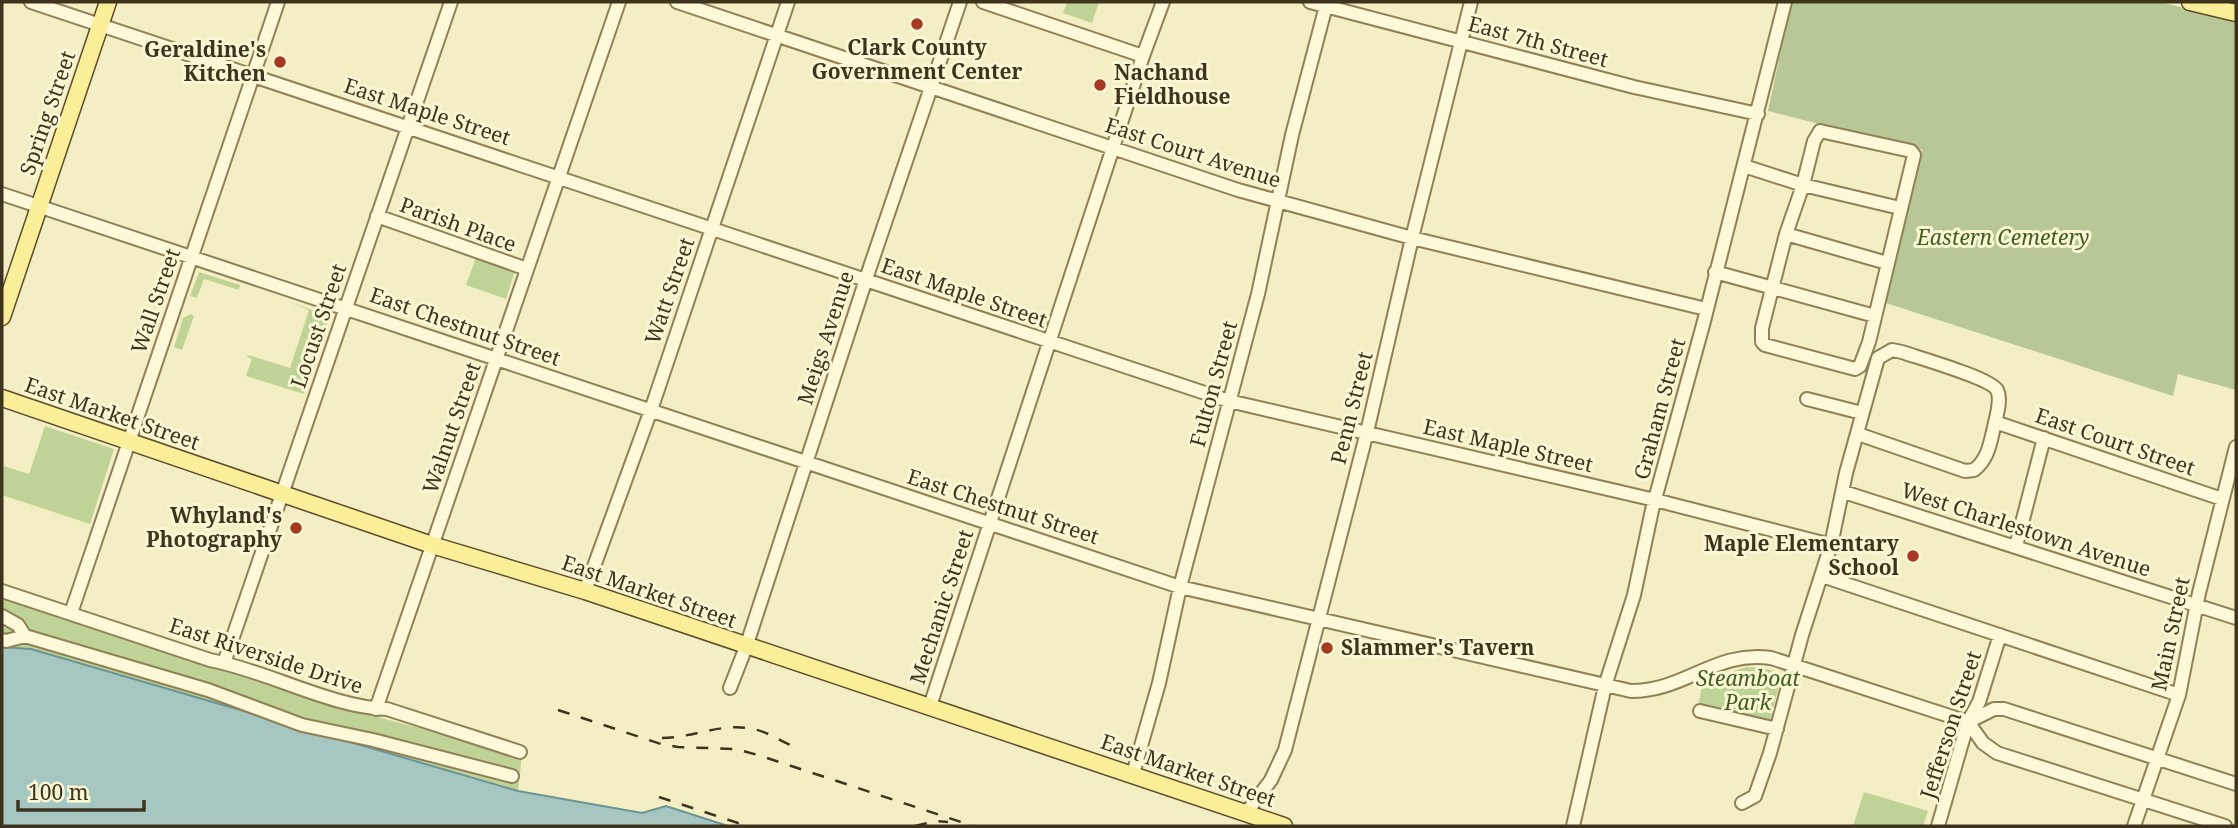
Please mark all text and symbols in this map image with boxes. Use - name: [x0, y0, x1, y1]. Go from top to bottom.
- street label: East 7th Street: [1465, 9, 1611, 73]
- marker: Clark County Government Center: [909, 16, 925, 32]
- place label: Clark County Government Center: [811, 33, 1023, 85]
- place label: Geraldine's Kitchen: [144, 35, 266, 87]
- street label: Spring Street: [13, 47, 81, 179]
- marker: Geraldine's Kitchen: [272, 54, 288, 70]
- place label: Nachand Fieldhouse: [1114, 58, 1231, 110]
- street label: East Maple Street: [341, 71, 514, 151]
- marker: Nachand Fieldhouse: [1092, 77, 1108, 93]
- street label: East Court Avenue: [1102, 110, 1285, 194]
- street label: Parish Place: [396, 190, 520, 258]
- park label: Eastern Cemetery: [1916, 223, 2089, 251]
- street label: Watt Street: [638, 234, 700, 348]
- street label: Wall Street: [124, 244, 186, 357]
- street label: East Maple Street: [878, 251, 1051, 334]
- street label: Locust Street: [284, 260, 352, 392]
- street label: Meigs Avenue: [790, 267, 860, 408]
- street label: East Chestnut Street: [366, 280, 564, 372]
- street label: Fulton Street: [1183, 318, 1243, 450]
- street label: Graham Street: [1627, 335, 1691, 483]
- street label: Penn Street: [1324, 349, 1379, 467]
- street label: Walnut Street: [415, 358, 487, 497]
- street label: East Market Street: [21, 370, 203, 456]
- street label: East Court Street: [2032, 401, 2199, 481]
- street label: East Maple Street: [1421, 412, 1596, 478]
- street label: East Chestnut Street: [904, 462, 1103, 550]
- street label: West Charlestown Avenue: [1898, 475, 2155, 583]
- place label: Whyland's Photography: [146, 501, 283, 553]
- marker: Whyland's Photography: [288, 520, 304, 536]
- street label: Mechanic Street: [903, 526, 979, 688]
- place label: Maple Elementary School: [1704, 529, 1900, 581]
- street label: East Market Street: [558, 548, 740, 634]
- marker: Maple Elementary School: [1905, 548, 1921, 564]
- street label: Main Street: [2144, 574, 2196, 693]
- street label: East Riverside Drive: [166, 611, 367, 700]
- place label: Slammer's Tavern: [1341, 633, 1535, 661]
- marker: Slammer's Tavern: [1319, 640, 1335, 656]
- street label: Jefferson Street: [1913, 647, 1987, 803]
- park label: Steamboat Park: [1696, 664, 1800, 716]
- street label: East Market Street: [1097, 727, 1279, 813]
- scale bar: [18, 768, 144, 812]
- text: 100 m: [28, 778, 89, 806]

